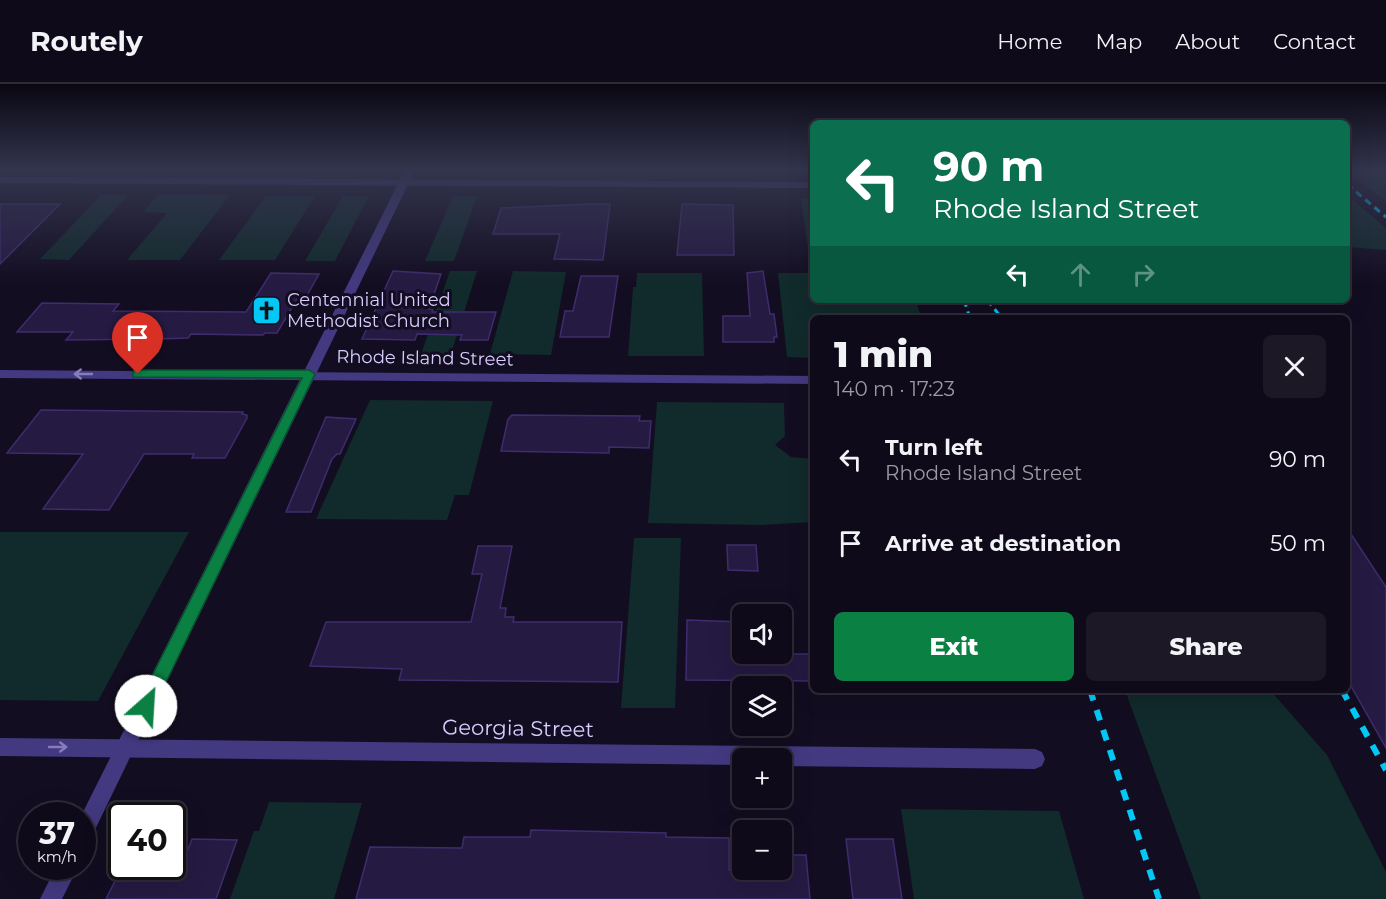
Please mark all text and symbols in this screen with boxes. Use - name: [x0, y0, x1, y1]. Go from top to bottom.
- text: Routely: [30, 24, 143, 58]
- text: Home: [997, 29, 1062, 54]
- text: Map: [1095, 29, 1142, 54]
- text: About: [1175, 29, 1240, 54]
- text: Contact: [1273, 29, 1356, 54]
- text: 90 m: [933, 140, 1044, 192]
- icon: left: [834, 144, 912, 222]
- text: Rhode Island Street: [933, 192, 1199, 225]
- icon: left: [1001, 258, 1034, 291]
- icon: ahead: [1064, 258, 1097, 291]
- icon: right: [1127, 258, 1160, 291]
- place label: Centennial United Methodist Church: [287, 289, 451, 332]
- church icon: Centennial United Methodist Church: [250, 294, 282, 326]
- pin: [112, 312, 163, 374]
- icon: arrive: [121, 321, 154, 354]
- text: 1 min: [834, 332, 933, 376]
- button: close: [1263, 335, 1326, 398]
- street label: Rhode Island Street: [336, 345, 514, 371]
- one-way arrow: [73, 368, 93, 380]
- text: 140 m · 17:23: [834, 377, 955, 401]
- text: Turn left: [885, 434, 983, 461]
- icon: left: [834, 443, 867, 476]
- text: 90 m: [1269, 446, 1326, 473]
- text: Rhode Island Street: [885, 461, 1082, 485]
- icon: arrive: [834, 527, 867, 560]
- text: Arrive at destination: [885, 530, 1121, 557]
- text: 50 m: [1270, 530, 1326, 557]
- map controls: [732, 604, 792, 880]
- button: sound: [732, 604, 792, 664]
- button: Exit: [834, 612, 1074, 681]
- button: Share: [1086, 612, 1326, 681]
- position arrow: [114, 674, 178, 738]
- button: layers: [732, 676, 792, 736]
- street label: Georgia Street: [442, 714, 594, 742]
- one-way arrow: [48, 741, 68, 753]
- button: +: [732, 748, 792, 808]
- speed limit sign: 40: [108, 802, 186, 880]
- text: 37: [39, 815, 75, 852]
- button: −: [732, 820, 792, 880]
- text: km/h: [37, 847, 77, 866]

